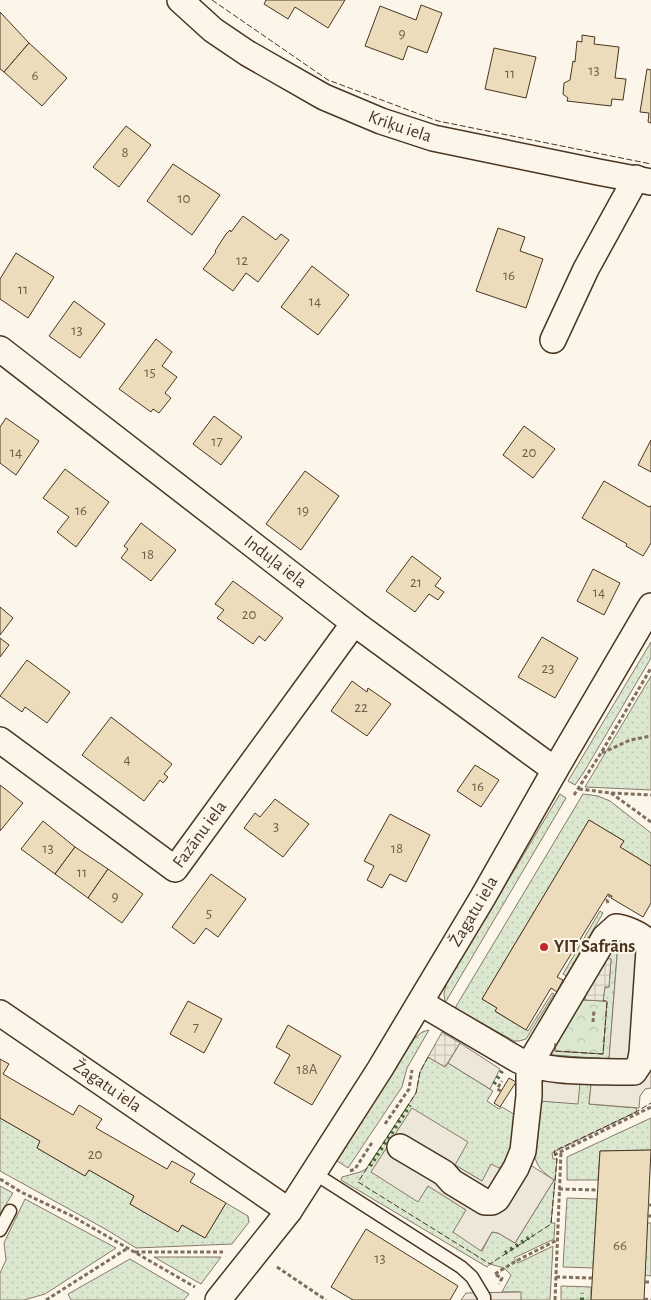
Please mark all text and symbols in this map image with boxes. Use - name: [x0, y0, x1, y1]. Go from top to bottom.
- house number: 9: [398, 26, 406, 41]
- house number: 13: [588, 63, 600, 78]
- house number: 11: [505, 66, 515, 81]
- house number: 6: [31, 68, 39, 83]
- street label: Kriķu iela: [365, 108, 434, 146]
- house number: 8: [121, 145, 129, 160]
- house number: 10: [177, 191, 191, 206]
- house number: 12: [236, 253, 248, 268]
- house number: 16: [503, 268, 515, 283]
- house number: 11: [18, 282, 28, 297]
- house number: 14: [309, 294, 321, 309]
- house number: 13: [71, 323, 83, 338]
- house number: 15: [144, 365, 156, 380]
- house number: 17: [211, 434, 223, 449]
- house number: 14: [10, 445, 22, 460]
- house number: 20: [522, 445, 536, 460]
- house number: 16: [75, 503, 87, 518]
- house number: 19: [297, 503, 309, 518]
- street label: Induļa iela: [241, 532, 310, 592]
- house number: 18: [142, 547, 154, 562]
- house number: 21: [410, 575, 422, 590]
- house number: 14: [593, 585, 605, 600]
- house number: 20: [242, 607, 256, 622]
- house number: 23: [541, 661, 555, 676]
- house number: 22: [354, 700, 368, 715]
- house number: 4: [123, 752, 131, 767]
- house number: 16: [472, 779, 484, 794]
- street label: Fazānu iela: [170, 798, 230, 871]
- house number: 3: [273, 819, 279, 834]
- house number: 13: [42, 841, 54, 856]
- house number: 18: [391, 841, 403, 856]
- house number: 11: [77, 865, 87, 880]
- street label: Žagatu iela: [444, 873, 502, 950]
- house number: 9: [111, 889, 119, 904]
- house number: 5: [206, 906, 212, 921]
- place label: YIT Safrāns: [554, 938, 635, 956]
- marker: YIT Safrāns: [538, 941, 550, 953]
- house number: 7: [193, 1020, 199, 1035]
- street label: Žagatu iela: [70, 1055, 145, 1116]
- house number: 18A: [297, 1062, 318, 1077]
- house number: 20: [88, 1147, 102, 1162]
- house number: 66: [613, 1238, 627, 1253]
- house number: 13: [374, 1251, 386, 1266]

